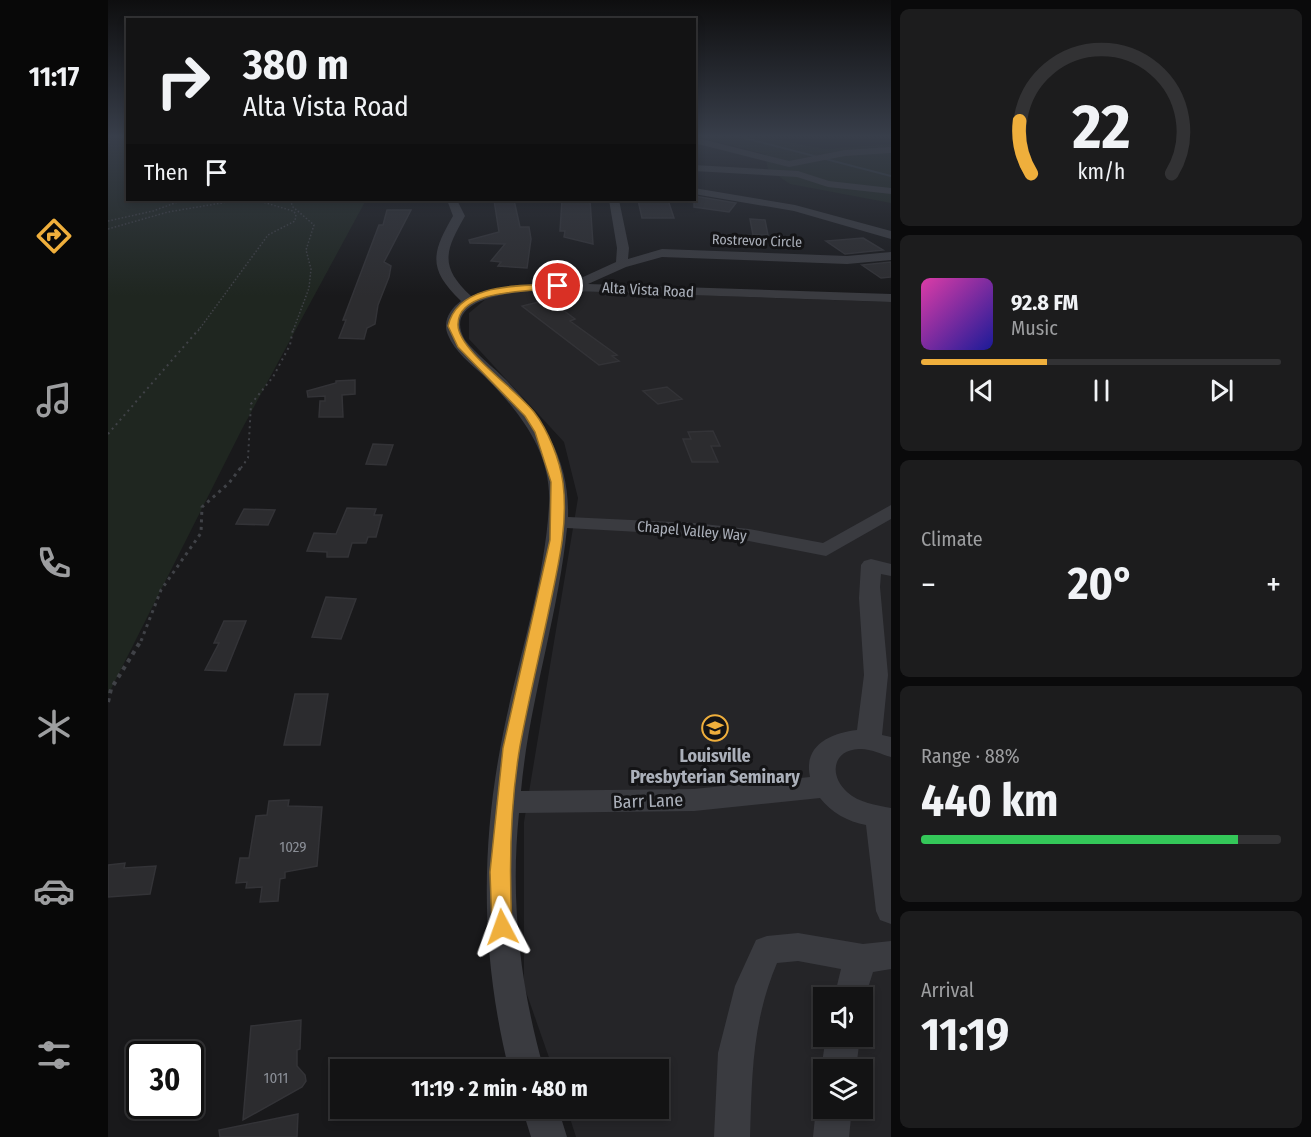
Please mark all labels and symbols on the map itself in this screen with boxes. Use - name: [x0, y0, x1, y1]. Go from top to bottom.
- street label: Rostrevor Circle: [712, 231, 802, 251]
- pin: [532, 260, 583, 311]
- street label: Alta Vista Road: [602, 279, 694, 301]
- street label: Chapel Valley Way: [636, 517, 748, 545]
- school or university icon: Louisville Presbyterian Seminary: [700, 713, 730, 743]
- place label: Louisville Presbyterian Seminary: [630, 745, 800, 788]
- street label: Barr Lane: [612, 789, 684, 813]
- house number: 1029: [279, 838, 307, 856]
- position arrow: [470, 895, 534, 959]
- speed limit sign: 30: [126, 1041, 204, 1119]
- house number: 1011: [264, 1069, 288, 1087]

